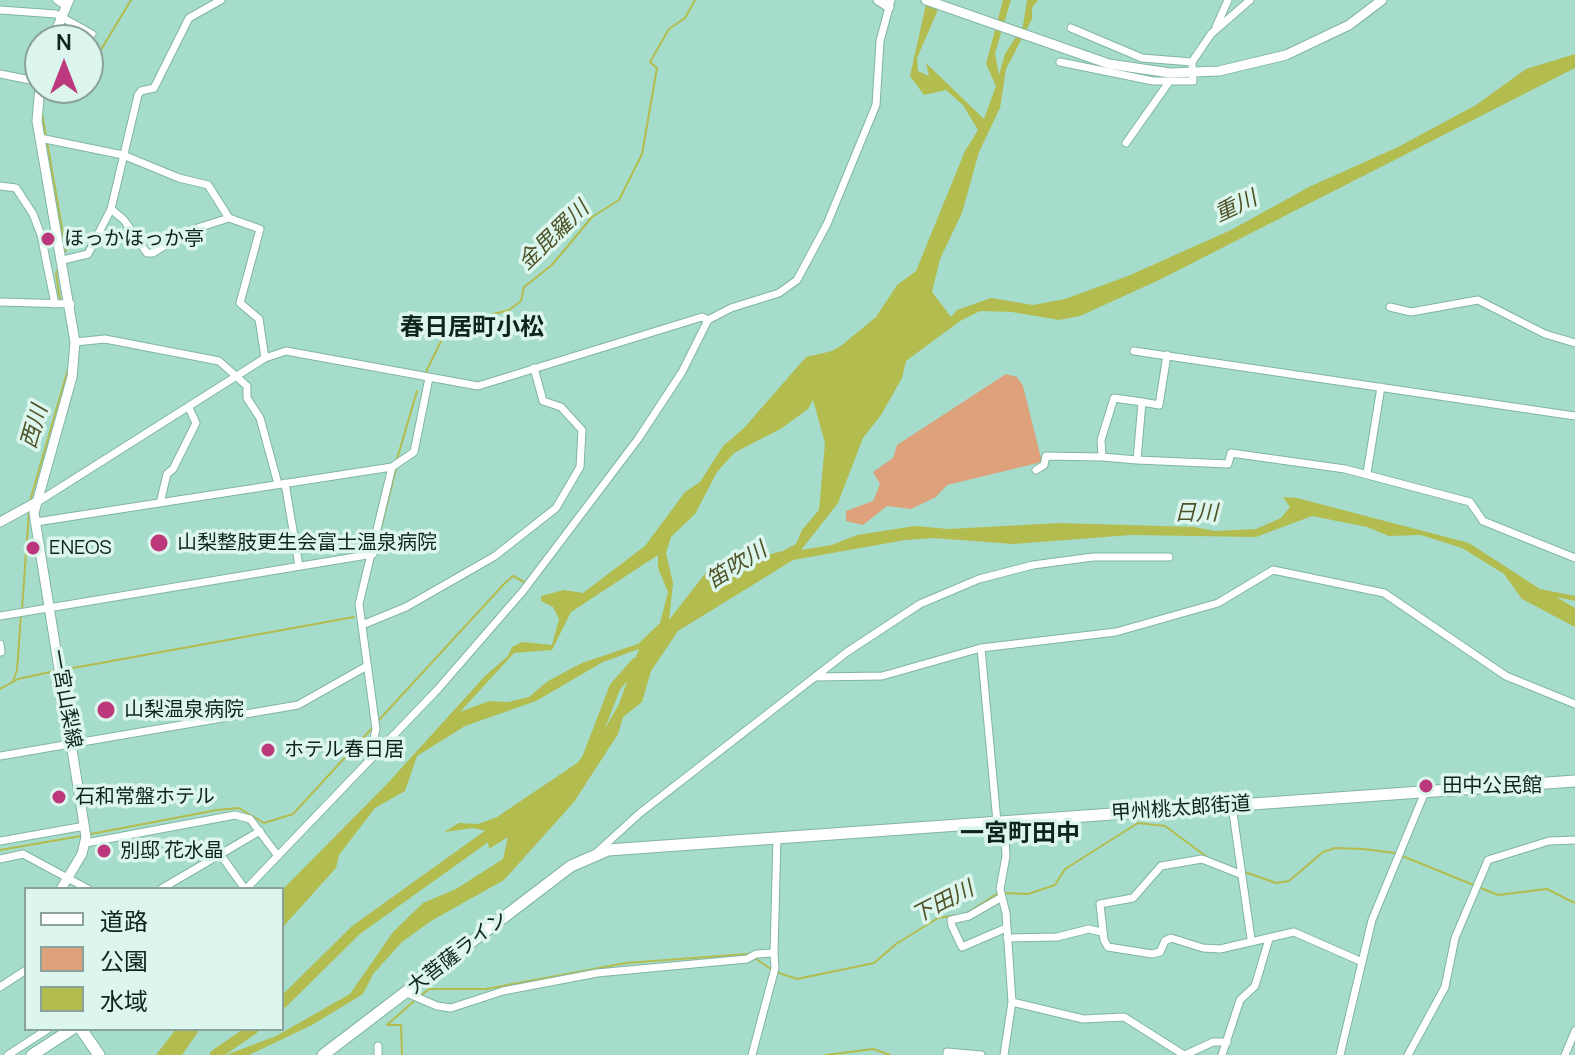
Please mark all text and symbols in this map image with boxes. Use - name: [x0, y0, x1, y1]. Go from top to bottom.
- north arrow: [24, 24, 104, 104]
- text: N: [56, 27, 72, 57]
- water label: 重川: [1210, 186, 1262, 228]
- water label: 金毘羅川: [513, 196, 595, 276]
- place label: ほっかほっか亭: [64, 227, 204, 251]
- marker: ほっかほっか亭: [39, 230, 57, 248]
- district label: 春日居町小松: [400, 314, 544, 342]
- water label: 西川: [16, 402, 54, 452]
- water label: 日川: [1174, 501, 1218, 527]
- place label: 山梨整肢更生会富士温泉病院: [177, 531, 437, 555]
- marker: 山梨整肢更生会富士温泉病院: [148, 532, 170, 554]
- place label: ENEOS: [49, 536, 112, 560]
- water label: 笛吹川: [702, 537, 772, 595]
- marker: ENEOS: [24, 539, 42, 557]
- street label: 一宮山梨線: [44, 648, 86, 750]
- place label: 山梨温泉病院: [124, 698, 244, 722]
- marker: 山梨温泉病院: [95, 699, 117, 721]
- place label: ホテル春日居: [284, 738, 404, 762]
- marker: ホテル春日居: [259, 741, 277, 759]
- place label: 田中公民館: [1442, 774, 1542, 798]
- marker: 田中公民館: [1417, 777, 1435, 795]
- place label: 石和常盤ホテル: [75, 785, 215, 809]
- marker: 石和常盤ホテル: [50, 788, 68, 806]
- street label: 甲州桃太郎街道: [1110, 792, 1252, 826]
- district label: 一宮町田中: [960, 820, 1080, 848]
- place label: 別邸 花水晶: [120, 839, 224, 863]
- marker: 別邸 花水晶: [95, 842, 113, 860]
- water label: 下田川: [908, 876, 978, 930]
- legend: [24, 887, 284, 1031]
- text: 道路: [100, 904, 148, 937]
- street label: 大菩薩ライン: [403, 907, 513, 999]
- text: 公園: [100, 944, 148, 977]
- text: 水域: [100, 984, 148, 1017]

